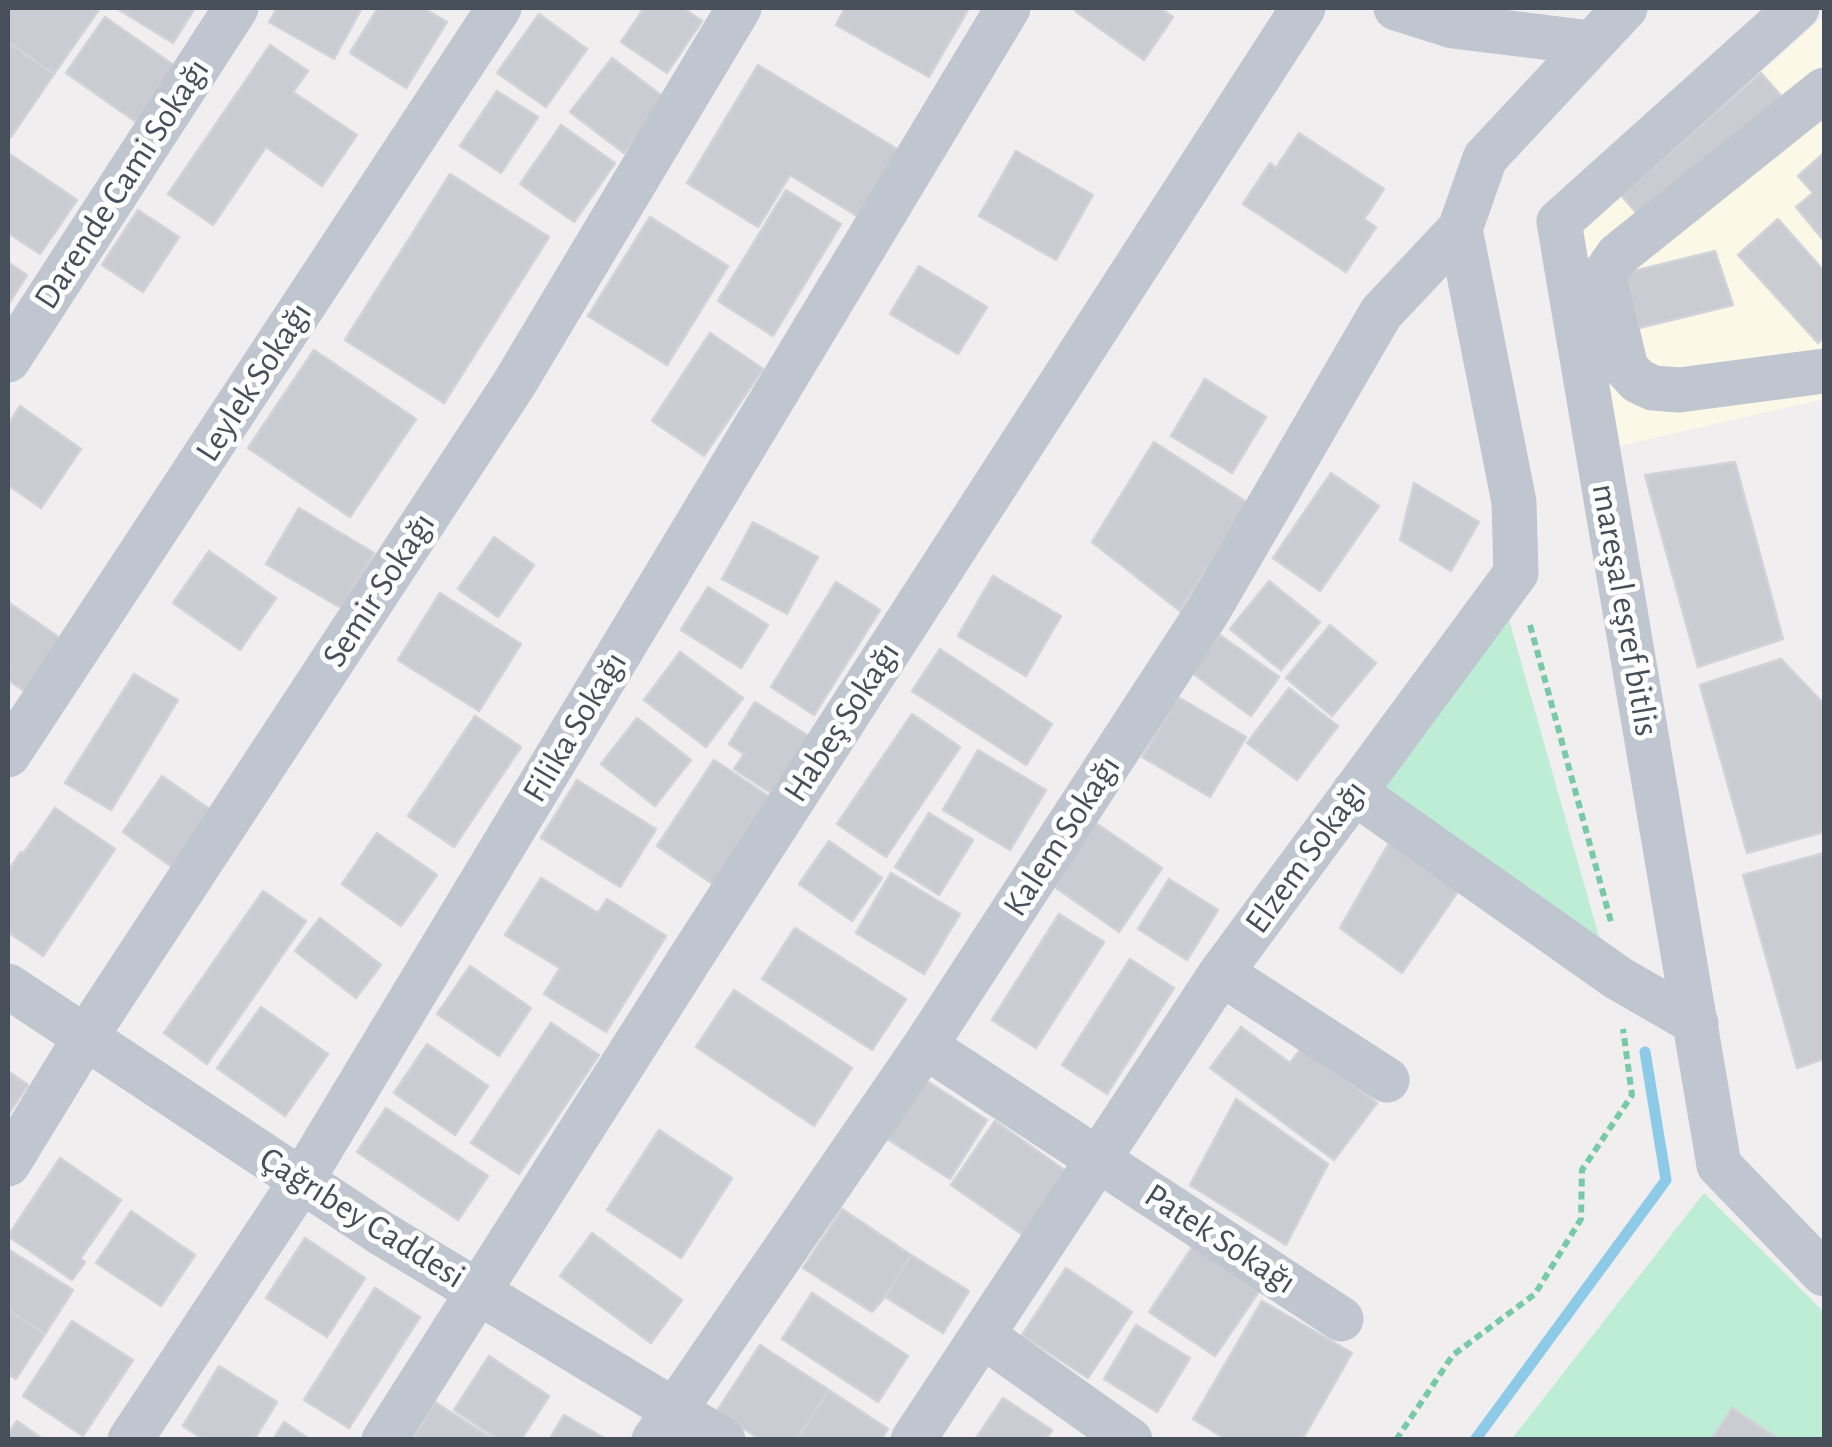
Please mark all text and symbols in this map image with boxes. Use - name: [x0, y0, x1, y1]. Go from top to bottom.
- street label: Darende Cami Sokağı: [25, 51, 219, 317]
- street label: Leylek Sokağı: [187, 294, 321, 470]
- street label: mareşal eşref bitlis: [1582, 481, 1668, 739]
- street label: Semir Sokağı: [314, 505, 444, 675]
- street label: Habeş Sokağı: [775, 634, 909, 810]
- street label: Filika Sokağı: [514, 644, 636, 810]
- street label: Kalem Sokağı: [994, 748, 1130, 924]
- street label: Elzem Sokağı: [1236, 772, 1376, 942]
- street label: Çağrıbey Caddesi: [252, 1138, 472, 1298]
- street label: Patek Sokağı: [1136, 1175, 1304, 1303]

